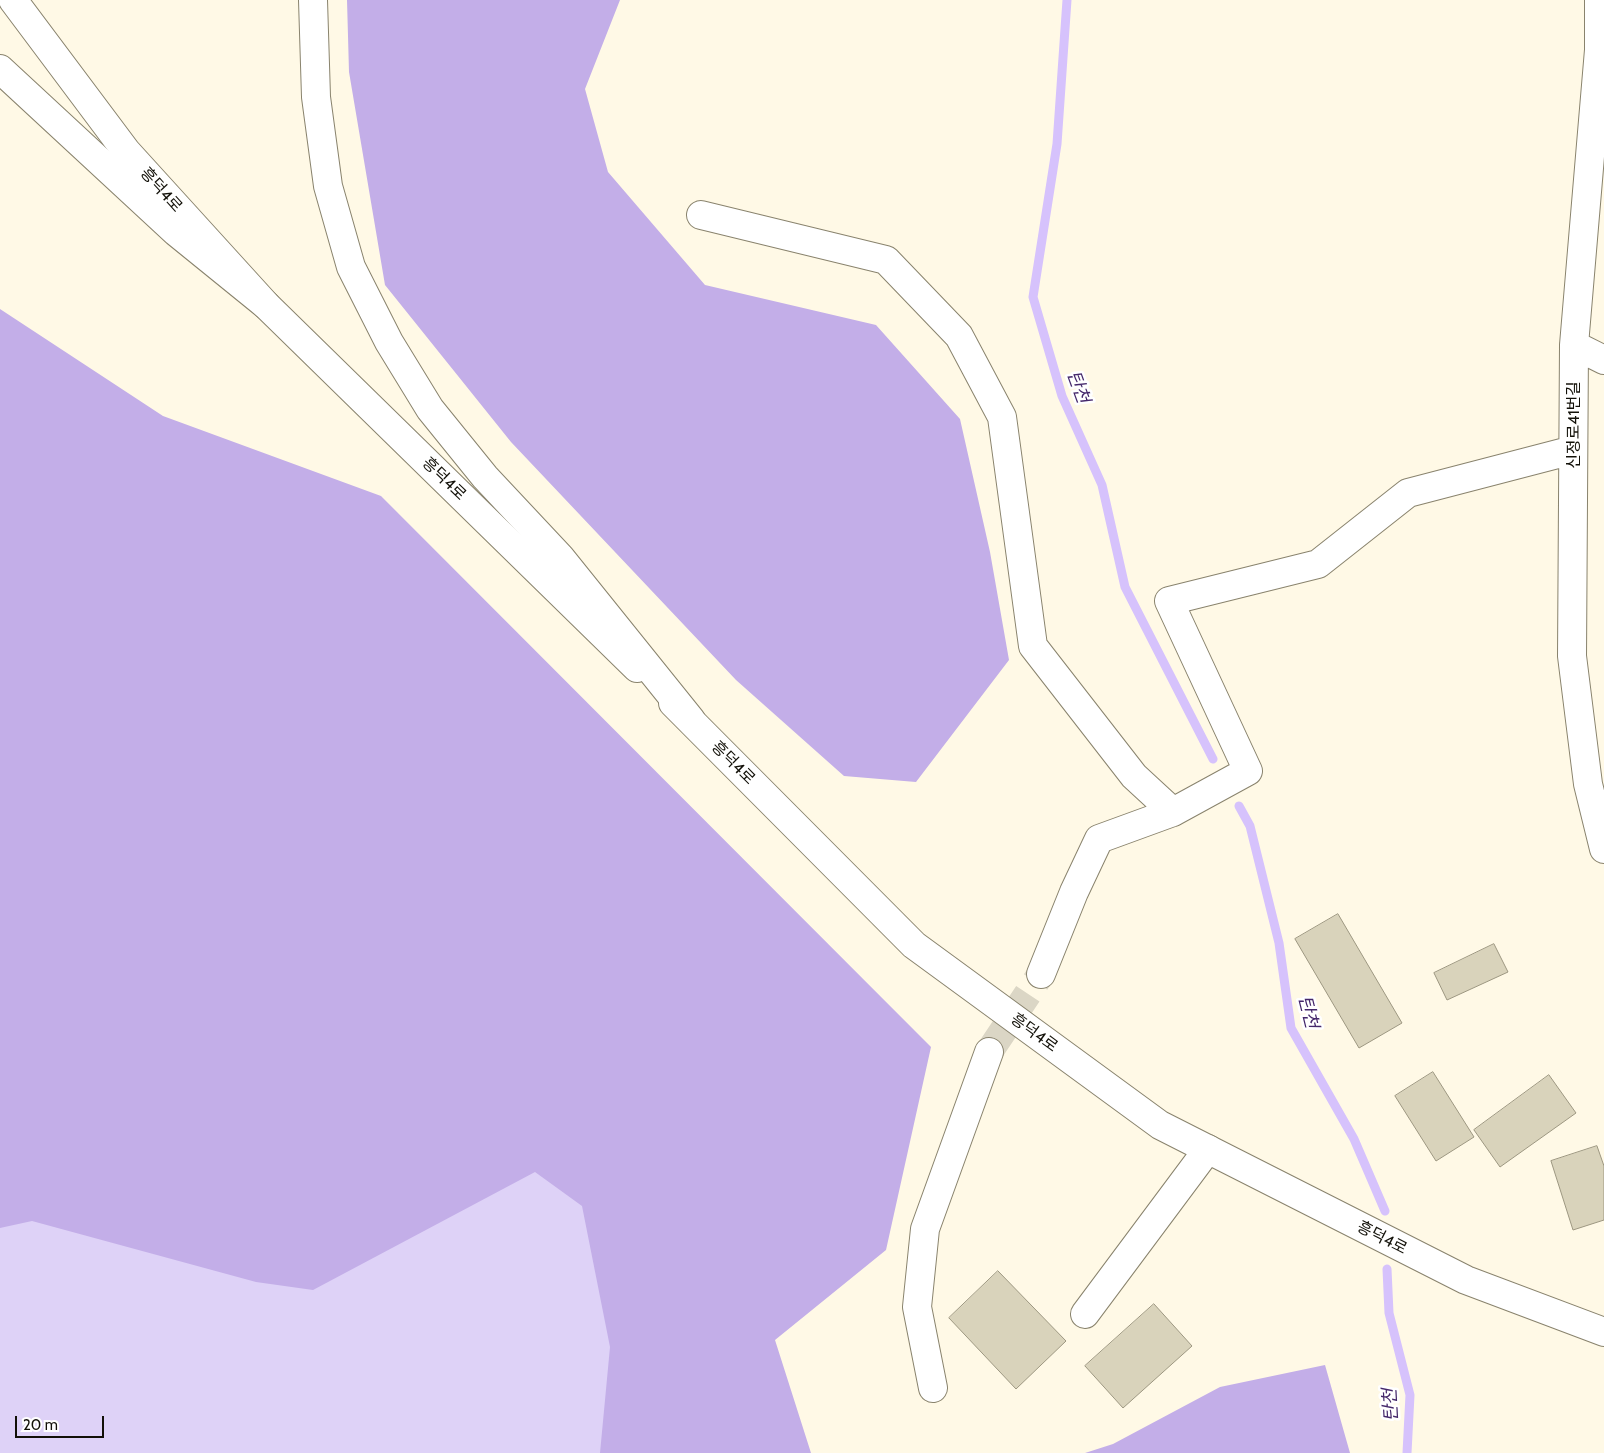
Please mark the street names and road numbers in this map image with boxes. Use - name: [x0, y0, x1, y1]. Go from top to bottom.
- street label: 흥덕4로: [136, 164, 186, 216]
- street label: 신정로41번길: [1564, 381, 1584, 469]
- street label: 흥덕4로: [418, 454, 470, 504]
- street label: 흥덕4로: [707, 737, 759, 789]
- street label: 흥덕4로: [1007, 1010, 1061, 1056]
- street label: 흥덕4로: [1354, 1217, 1410, 1259]

